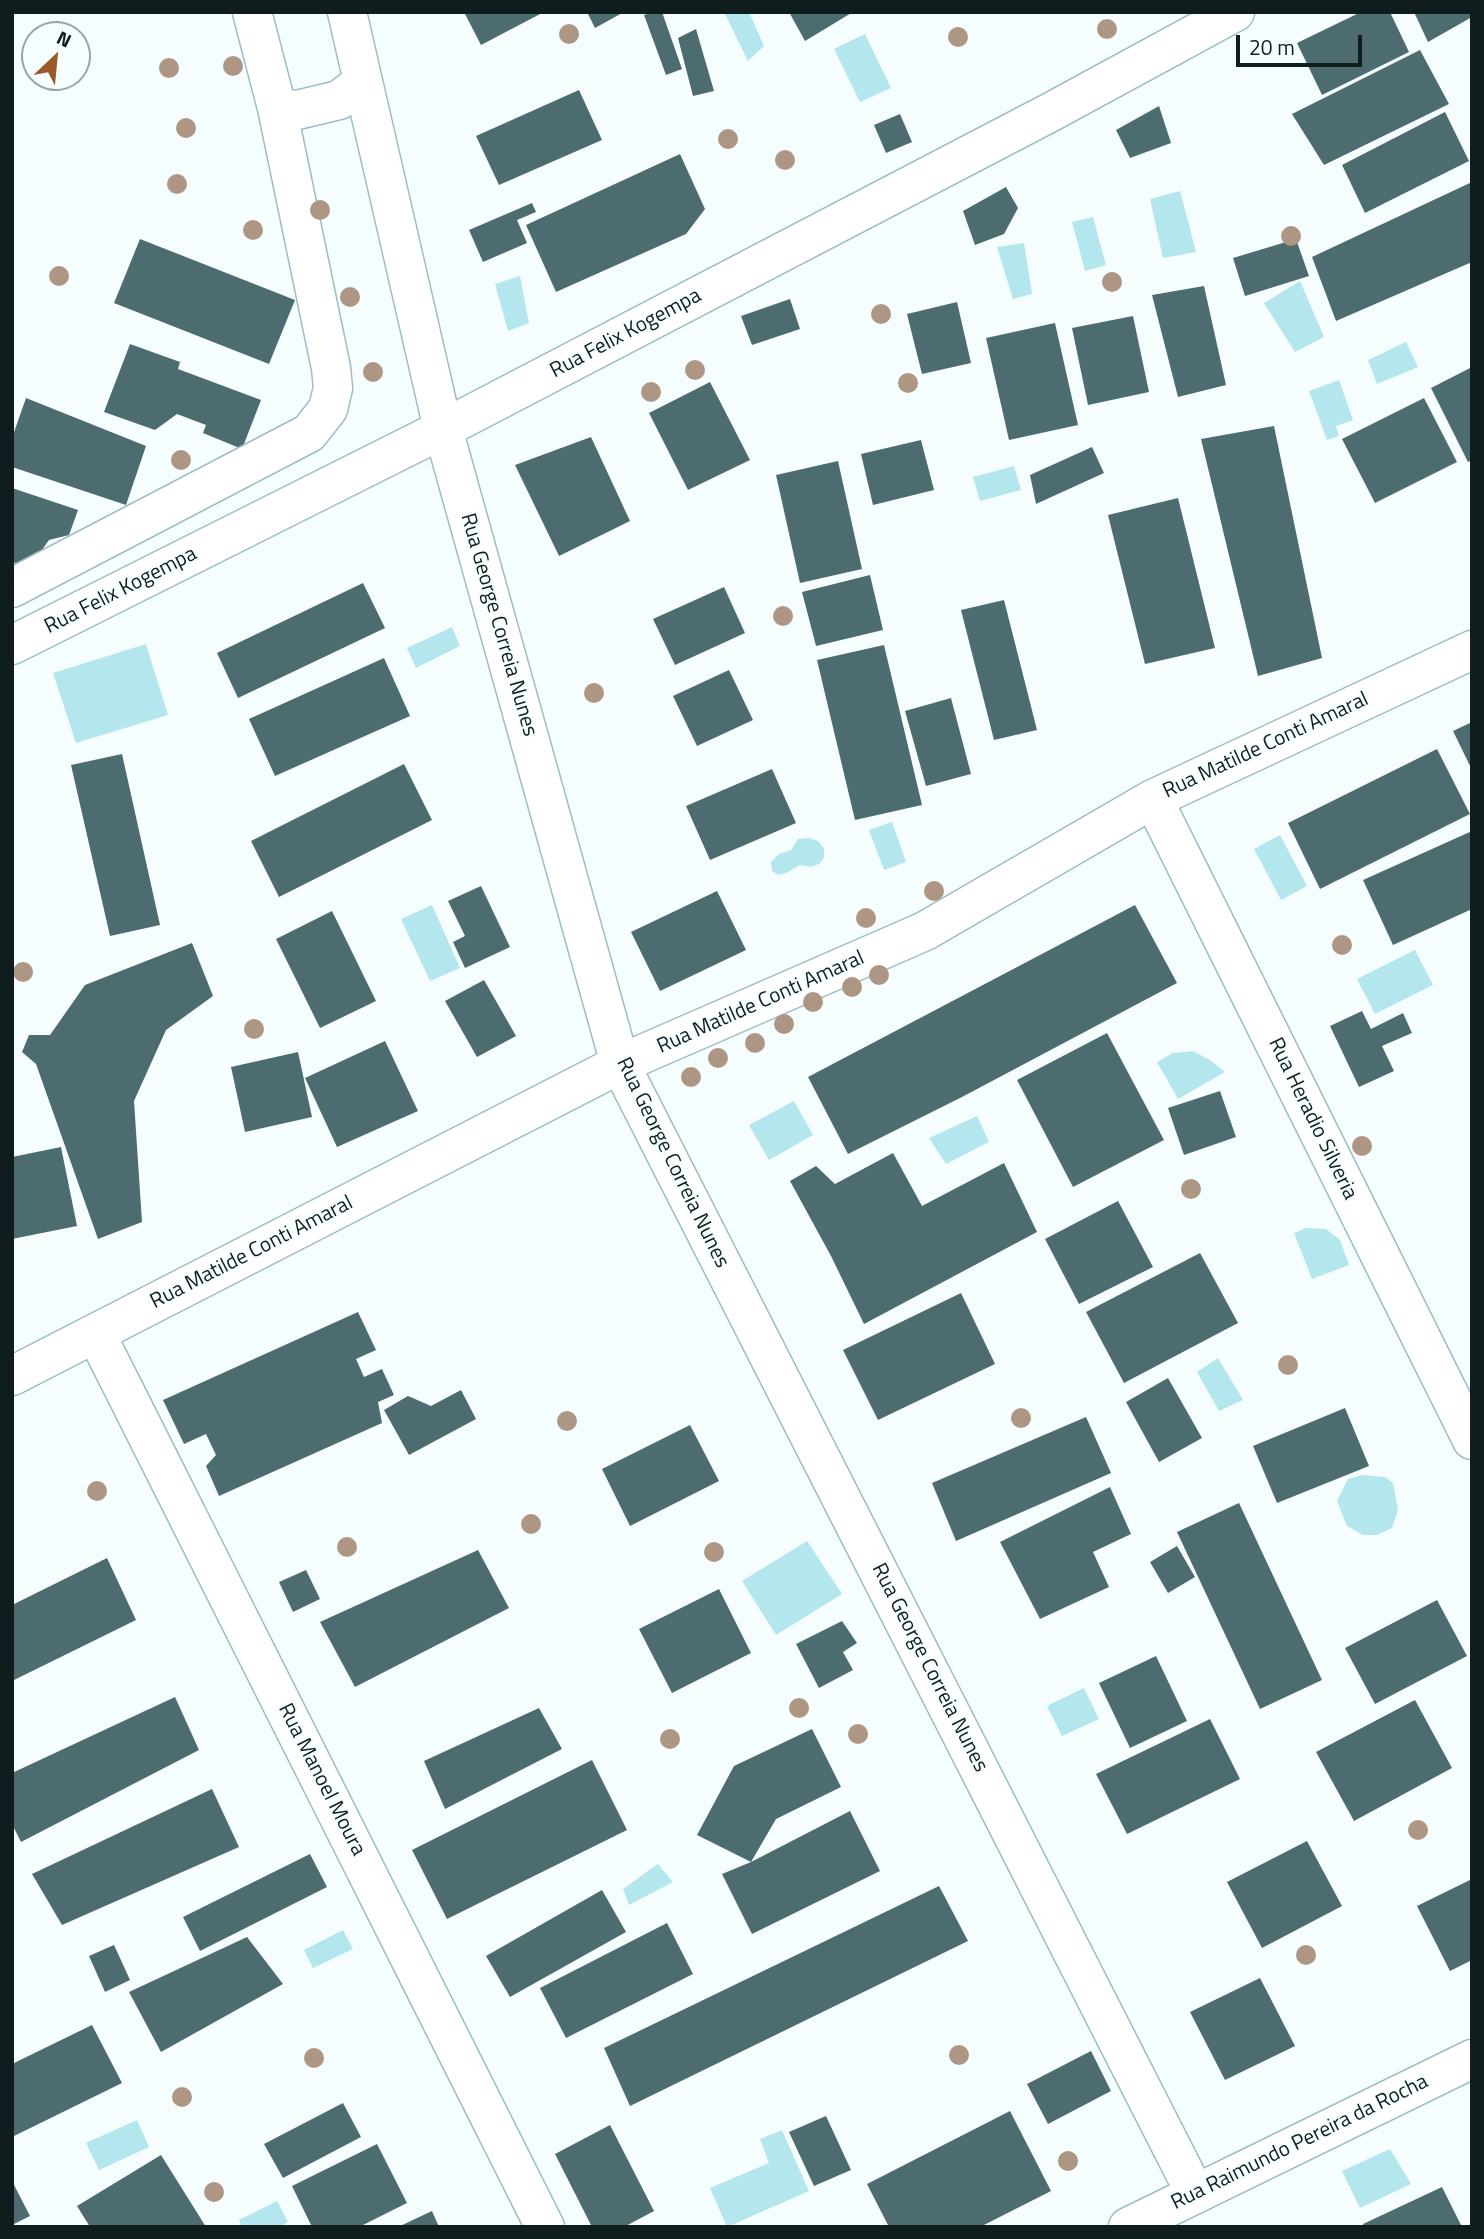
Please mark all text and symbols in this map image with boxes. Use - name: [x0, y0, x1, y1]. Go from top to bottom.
- north arrow: [21, 21, 91, 91]
- scale bar: [1239, 21, 1365, 65]
- text: N: [52, 23, 77, 54]
- text: 20 m: [1249, 31, 1295, 63]
- street label: Rua Felix Kogempa: [546, 284, 706, 384]
- street label: Rua George Correia Nunes: [454, 511, 542, 739]
- street label: Rua Felix Kogempa: [41, 542, 201, 640]
- street label: Rua Matilde Conti Amaral: [1159, 687, 1373, 805]
- street label: Rua Matilde Conti Amaral: [654, 946, 868, 1060]
- street label: Rua Heradio Silveria: [1262, 1034, 1362, 1204]
- street label: Rua George Correia Nunes: [610, 1054, 734, 1272]
- street label: Rua Matilde Conti Amaral: [147, 1191, 357, 1315]
- street label: Rua George Correia Nunes: [865, 1559, 993, 1777]
- street label: Rua Manoel Moura: [272, 1700, 370, 1860]
- street label: Rua Raimundo Pereira da Rocha: [1167, 2070, 1433, 2216]

